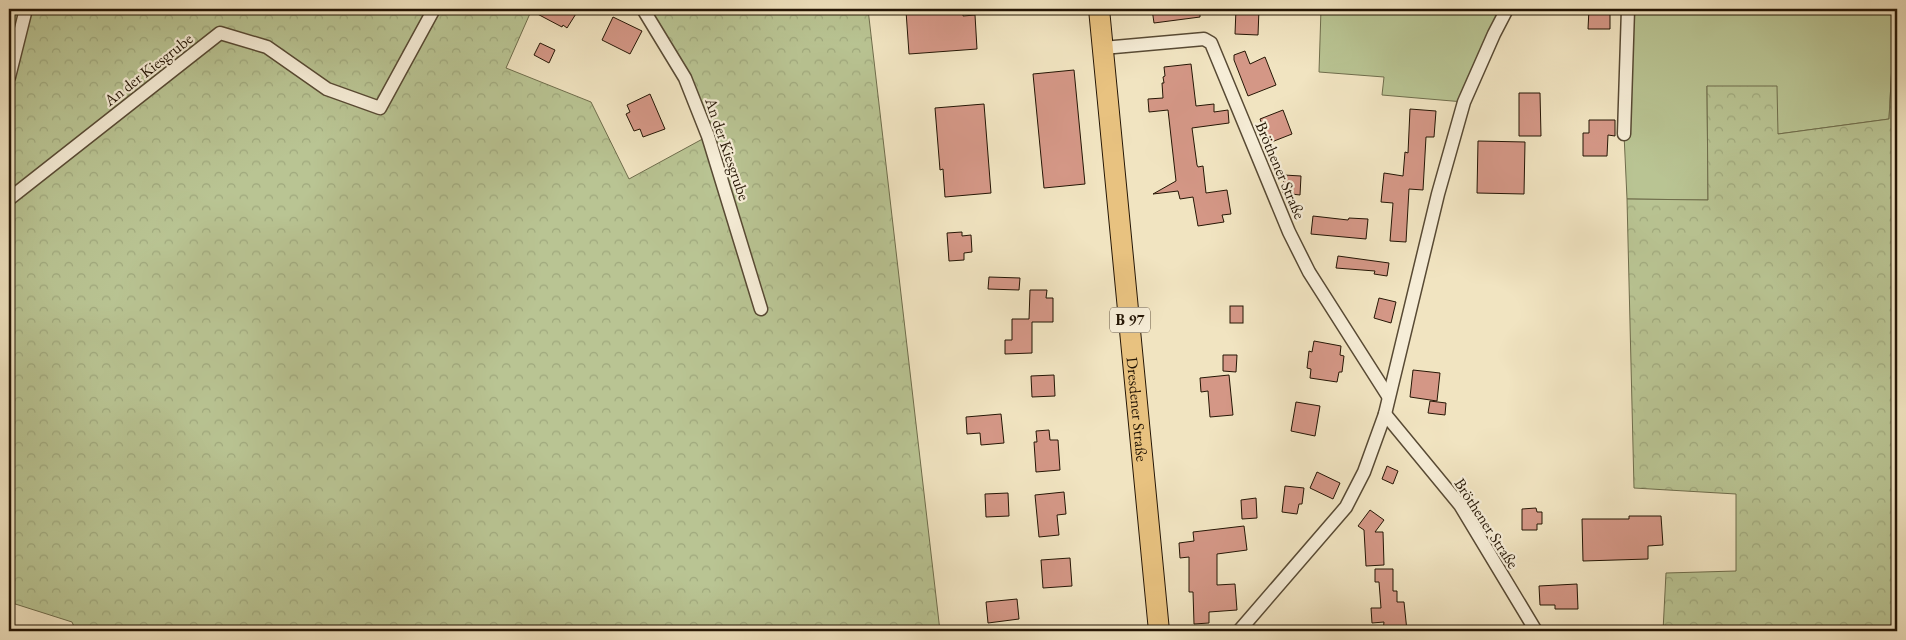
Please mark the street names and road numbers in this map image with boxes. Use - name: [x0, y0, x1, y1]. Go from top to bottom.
- street label: An der Kiesgrube: [99, 28, 197, 111]
- street label: An der Kiesgrube: [700, 94, 755, 203]
- street label: Bröthener Straße: [1251, 118, 1311, 222]
- road number: B 97: [1110, 308, 1150, 332]
- street label: Dresdener Straße: [1122, 356, 1153, 462]
- street label: Bröthener Straße: [1449, 474, 1524, 573]

